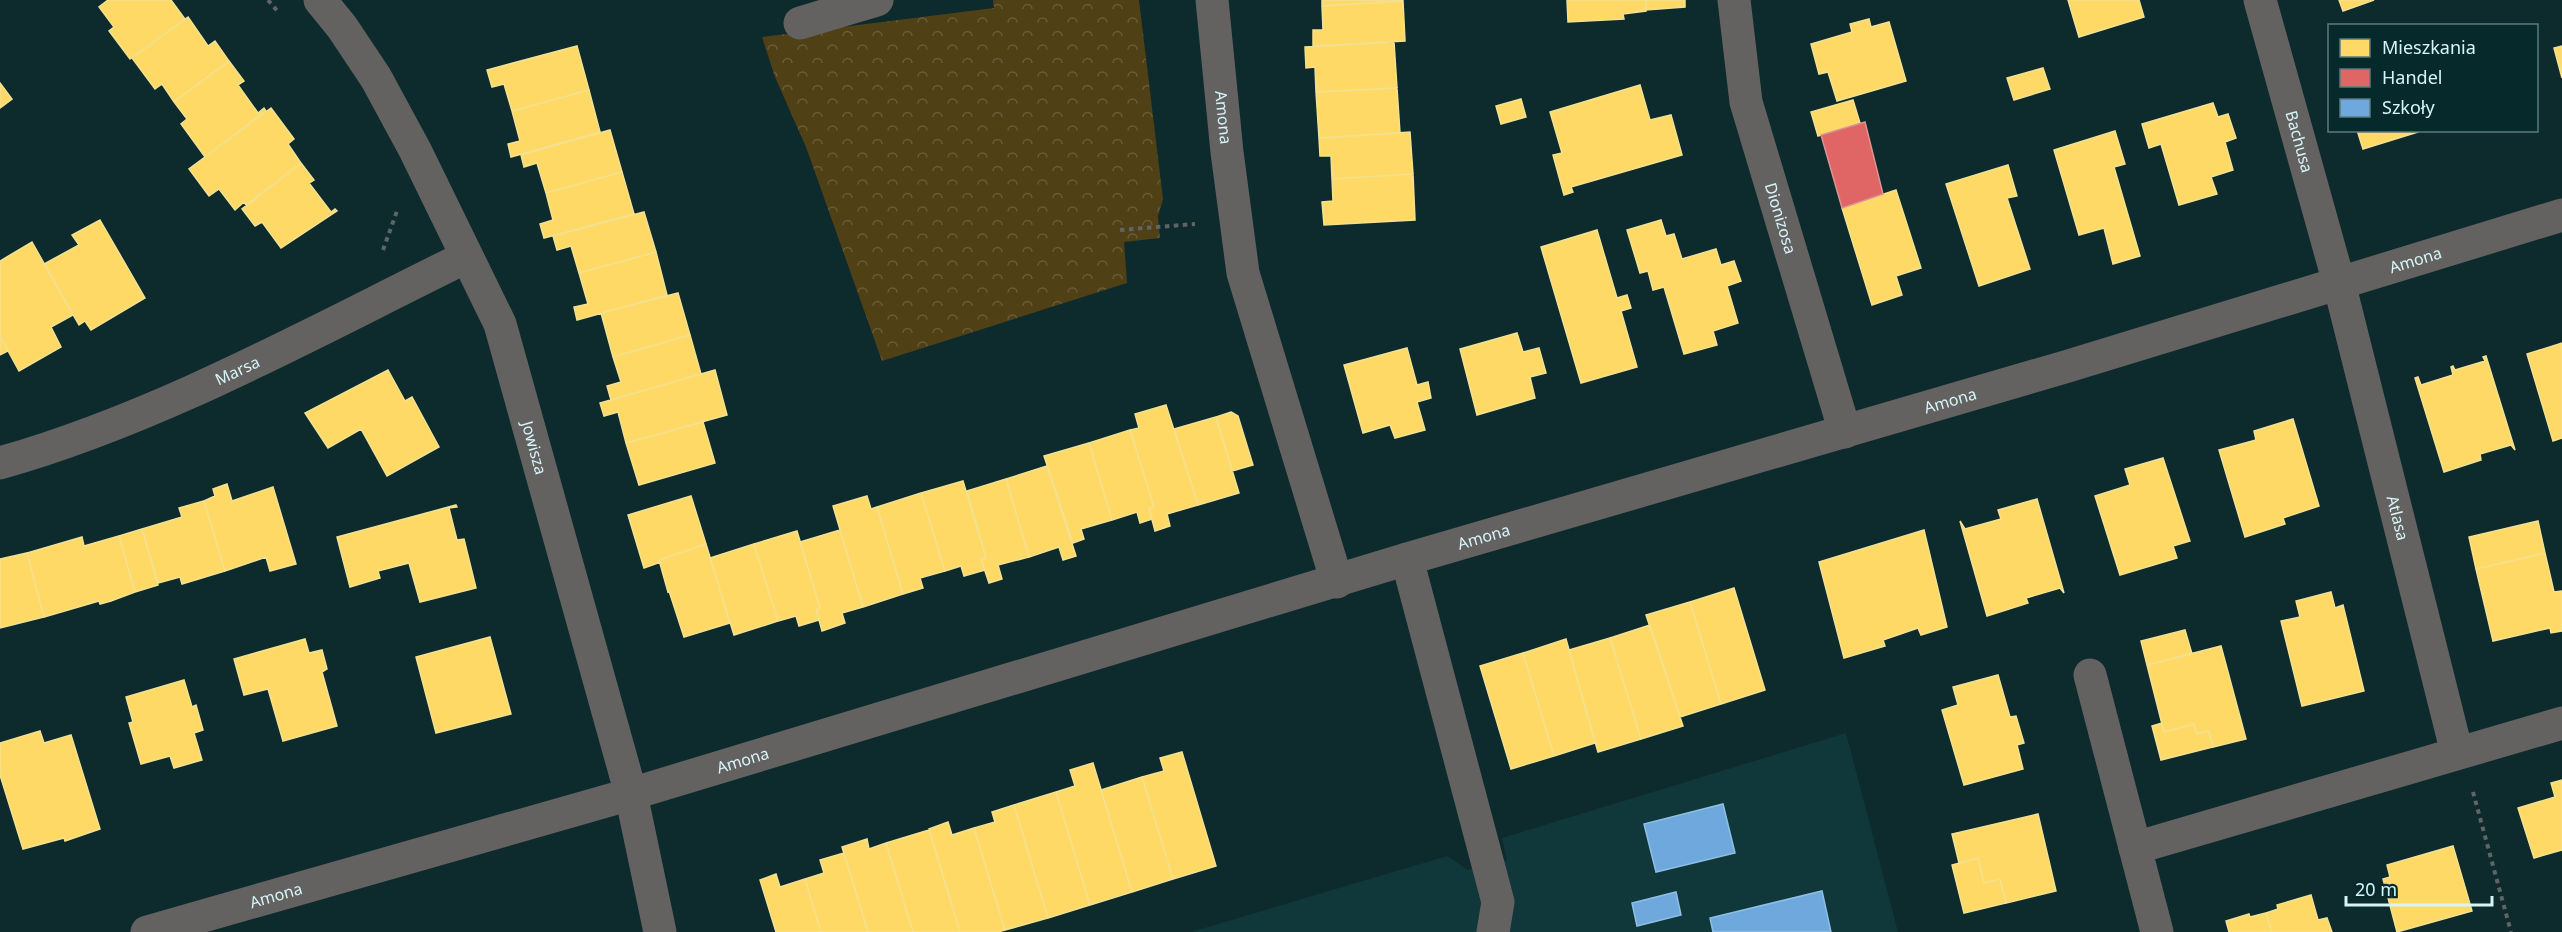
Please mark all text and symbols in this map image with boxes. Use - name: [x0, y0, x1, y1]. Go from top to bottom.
- legend: [2328, 24, 2538, 132]
- text: Mieszkania: [2382, 35, 2476, 59]
- text: Handel: [2382, 65, 2442, 89]
- street label: Amona: [1210, 90, 1237, 145]
- text: Szkoły: [2382, 95, 2435, 119]
- street label: Bachusa: [2280, 108, 2319, 175]
- street label: Dionizosa: [1760, 180, 1802, 257]
- street label: Amona: [2387, 241, 2444, 278]
- street label: Marsa: [211, 350, 263, 390]
- street label: Amona: [1921, 382, 1979, 419]
- street label: Jowisza: [516, 416, 552, 477]
- street label: Atlasa: [2382, 493, 2414, 543]
- street label: Amona: [1455, 519, 1513, 555]
- street label: Amona: [714, 742, 772, 778]
- scale bar: [2346, 869, 2492, 907]
- street label: Amona: [247, 877, 305, 913]
- text: 20 m: [2355, 877, 2397, 901]

